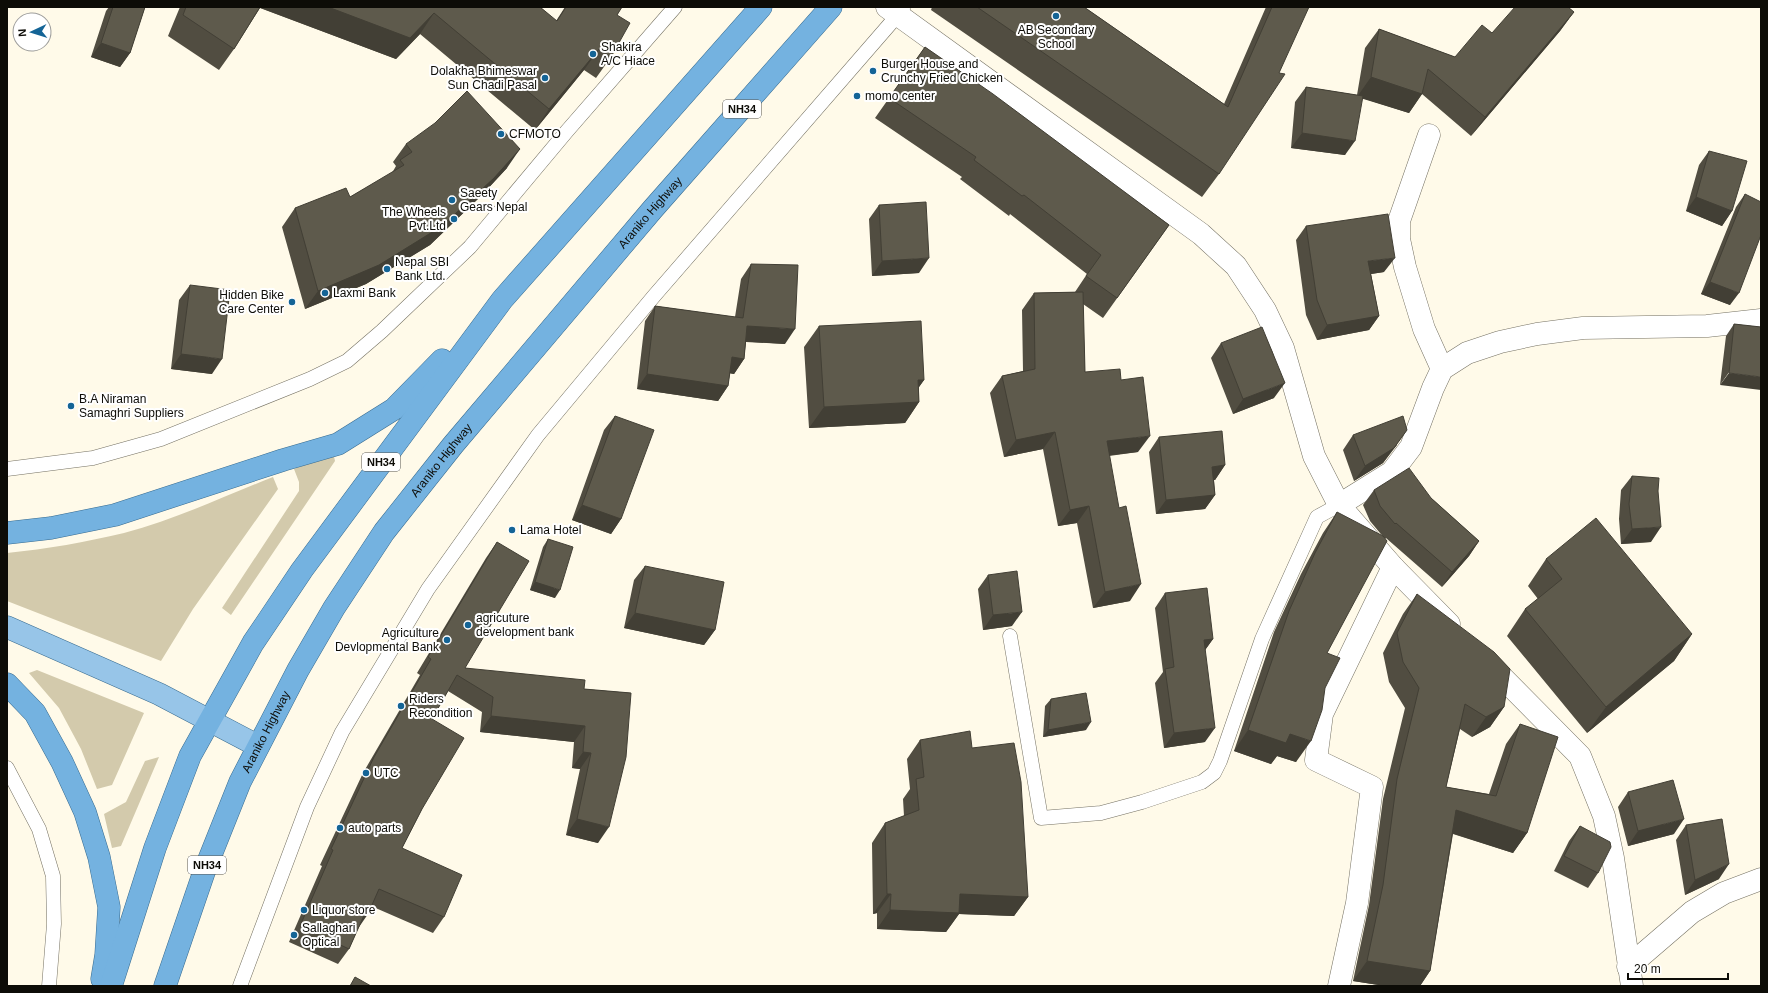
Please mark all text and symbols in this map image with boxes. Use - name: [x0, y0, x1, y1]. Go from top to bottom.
- marker: AB Secondary School: [1051, 11, 1061, 21]
- north arrow: [12, 12, 52, 52]
- place label: AB Secondary School: [1018, 23, 1094, 51]
- text: N: [16, 28, 28, 37]
- place label: Shakira A/C Hiace: [601, 40, 655, 68]
- marker: Shakira A/C Hiace: [588, 49, 598, 59]
- place label: Burger House and Crunchy Fried Chicken: [881, 57, 1003, 85]
- place label: Dolakha Bhimeswar Sun Chadi Pasal: [430, 64, 537, 92]
- marker: Burger House and Crunchy Fried Chicken: [868, 66, 878, 76]
- marker: Dolakha Bhimeswar Sun Chadi Pasal: [540, 73, 550, 83]
- place label: momo center: [865, 89, 935, 103]
- marker: momo center: [852, 91, 862, 101]
- road number: NH34: [723, 100, 761, 118]
- place label: CFMOTO: [509, 127, 561, 141]
- marker: CFMOTO: [496, 129, 506, 139]
- street label: Araniko Highway: [615, 174, 685, 251]
- place label: Saeety Gears Nepal: [460, 186, 527, 214]
- marker: Saeety Gears Nepal: [447, 195, 457, 205]
- place label: The Wheels Pvt.Ltd: [382, 205, 446, 233]
- marker: The Wheels Pvt.Ltd: [449, 214, 459, 224]
- place label: Nepal SBI Bank Ltd.: [395, 255, 449, 283]
- marker: Nepal SBI Bank Ltd.: [382, 264, 392, 274]
- place label: Laxmi Bank: [333, 286, 397, 300]
- place label: Hidden Bike Care Center: [219, 288, 284, 316]
- marker: Laxmi Bank: [320, 288, 330, 298]
- marker: Hidden Bike Care Center: [287, 297, 297, 307]
- place label: B.A Niraman Samaghri Suppliers: [79, 392, 184, 420]
- marker: B.A Niraman Samaghri Suppliers: [66, 401, 76, 411]
- street label: Araniko Highway: [408, 421, 475, 500]
- road number: NH34: [362, 453, 400, 471]
- place label: Lama Hotel: [520, 523, 581, 537]
- marker: Lama Hotel: [507, 525, 517, 535]
- place label: agricuture development bank: [476, 611, 575, 639]
- marker: agricuture development bank: [463, 620, 473, 630]
- place label: Agriculture Devlopmental Bank: [335, 626, 440, 654]
- marker: Agriculture Devlopmental Bank: [442, 635, 452, 645]
- street label: Araniko Highway: [239, 689, 293, 775]
- place label: Riders Recondition: [409, 692, 472, 720]
- marker: Riders Recondition: [396, 701, 406, 711]
- place label: UTC: [374, 766, 399, 780]
- marker: UTC: [361, 768, 371, 778]
- place label: auto parts: [348, 821, 401, 835]
- marker: auto parts: [335, 823, 345, 833]
- road number: NH34: [188, 856, 226, 874]
- place label: Liquor store: [312, 903, 376, 917]
- marker: Liquor store: [299, 905, 309, 915]
- place label: Sallaghari Optical: [302, 921, 355, 949]
- marker: Sallaghari Optical: [289, 930, 299, 940]
- scale bar: [1628, 955, 1728, 981]
- text: 20 m: [1634, 962, 1661, 976]

